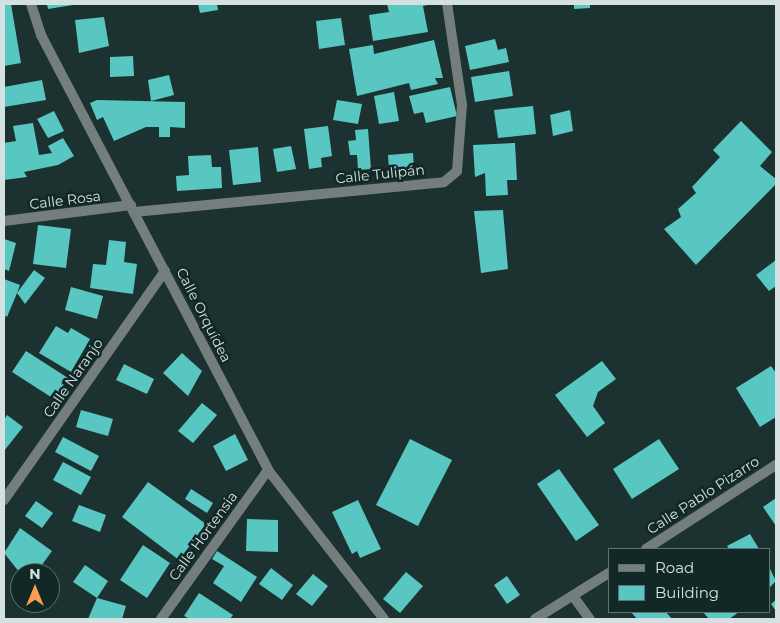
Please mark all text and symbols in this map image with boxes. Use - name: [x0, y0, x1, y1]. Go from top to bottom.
- street label: Calle Tulipán: [335, 161, 425, 187]
- street label: Calle Rosa: [28, 187, 102, 213]
- street label: Calle Orquídea: [173, 265, 235, 365]
- street label: Calle Naranjo: [40, 335, 106, 421]
- street label: Calle Pablo Pizarro: [644, 452, 762, 538]
- street label: Calle Hortensia: [165, 488, 241, 584]
- legend: [608, 548, 770, 613]
- text: Road: [655, 558, 694, 577]
- north arrow: [10, 563, 60, 613]
- text: N: [29, 565, 41, 583]
- text: Building: [655, 583, 719, 602]

